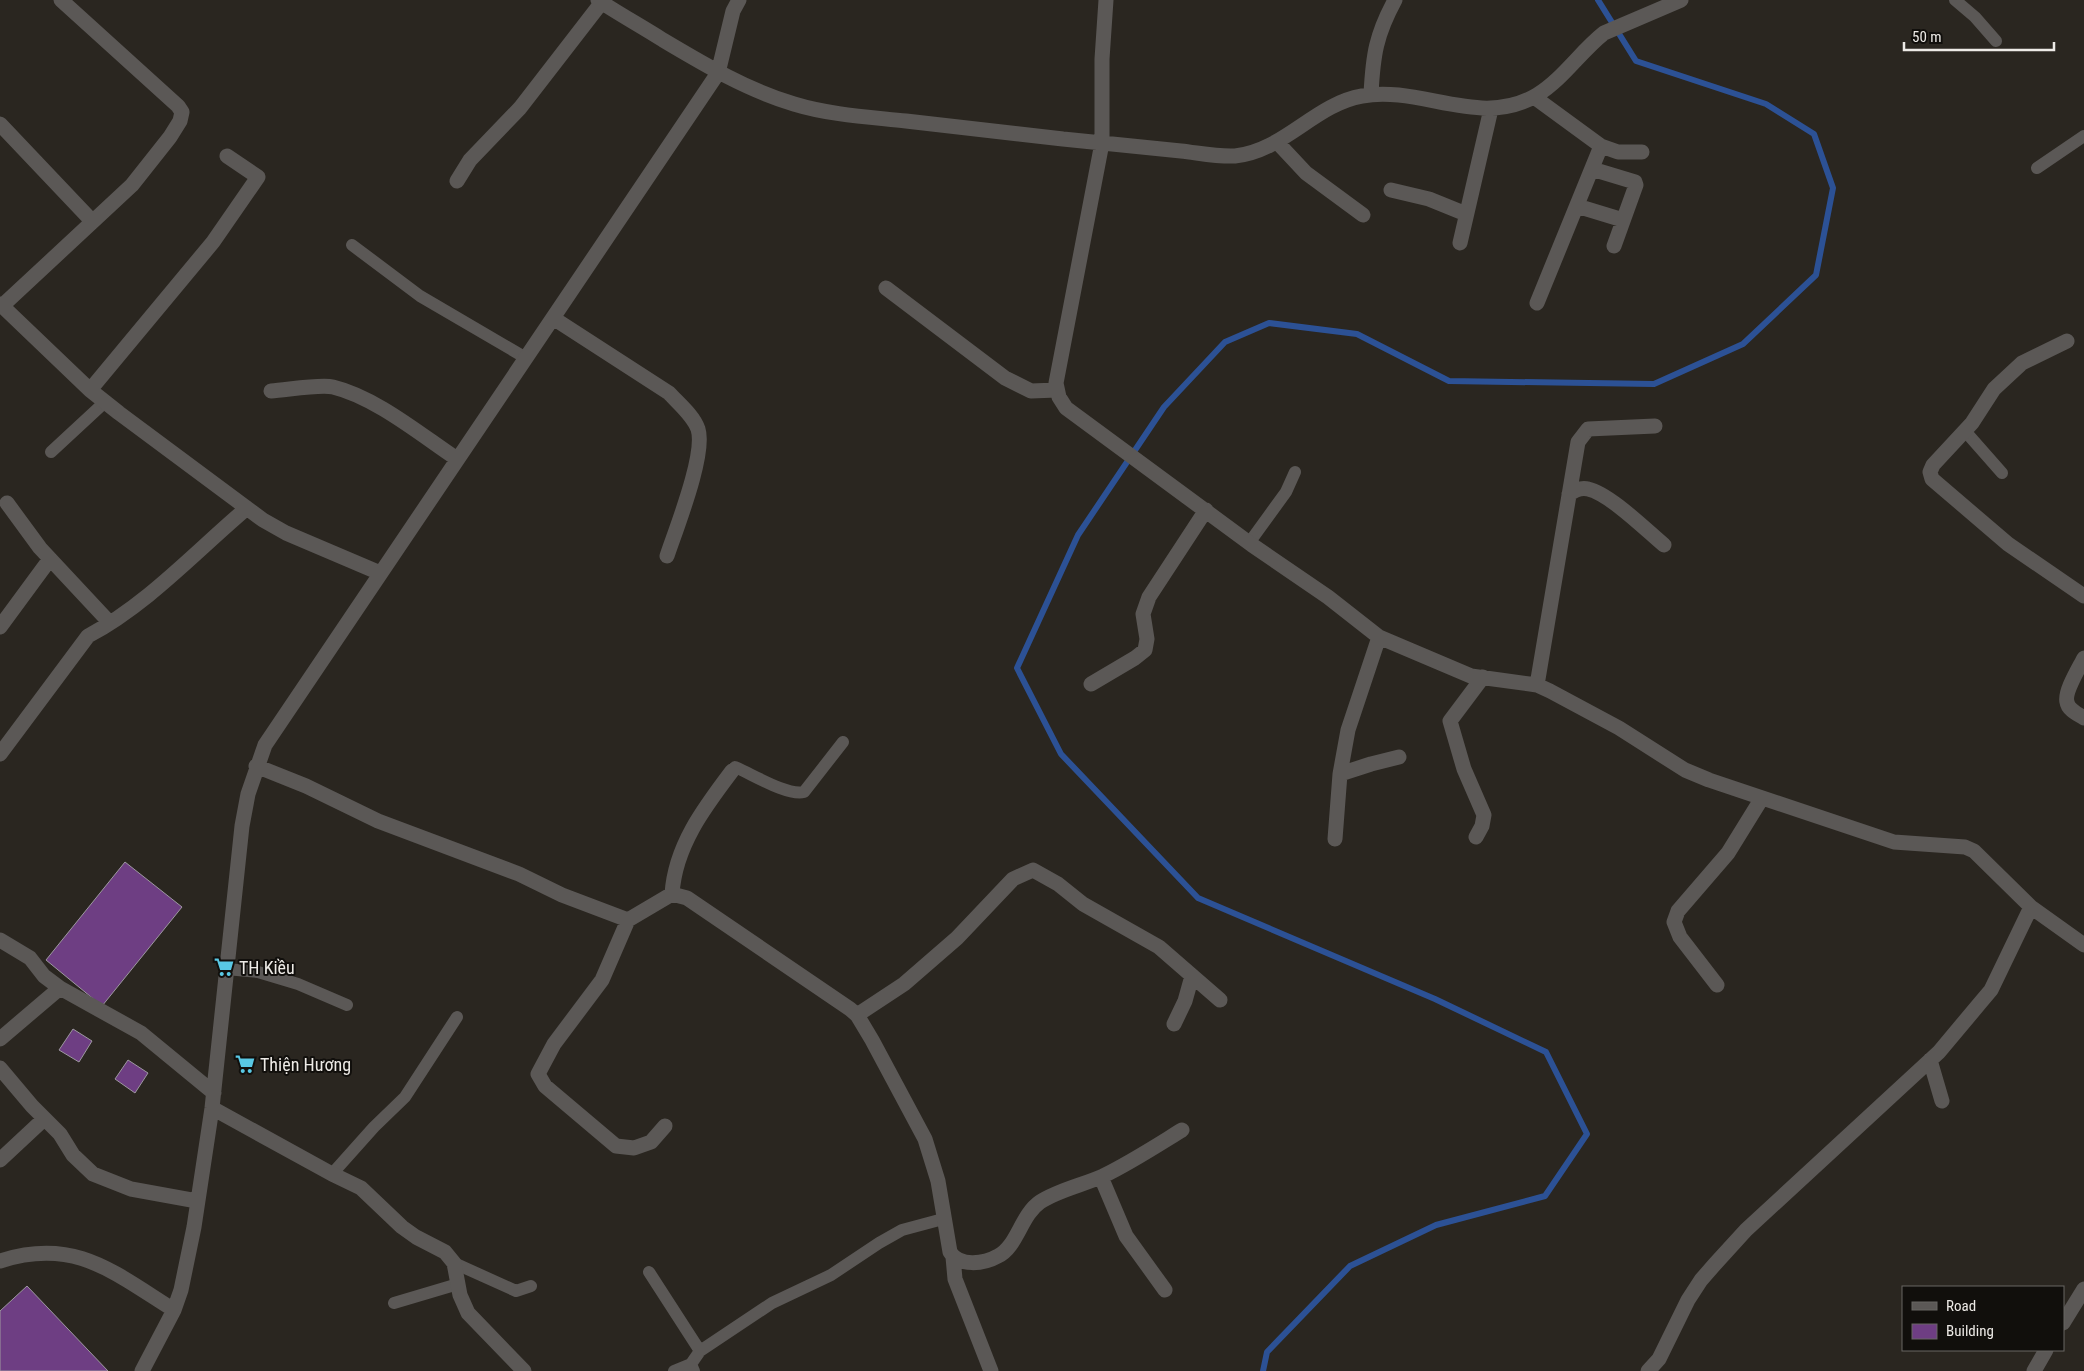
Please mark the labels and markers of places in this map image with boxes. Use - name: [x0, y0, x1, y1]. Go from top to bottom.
- supermarket icon: TH Kiều: [213, 956, 235, 978]
- place label: TH Kiều: [239, 957, 295, 978]
- supermarket icon: Thiện Hương: [234, 1053, 256, 1075]
- place label: Thiện Hương: [260, 1054, 351, 1075]

